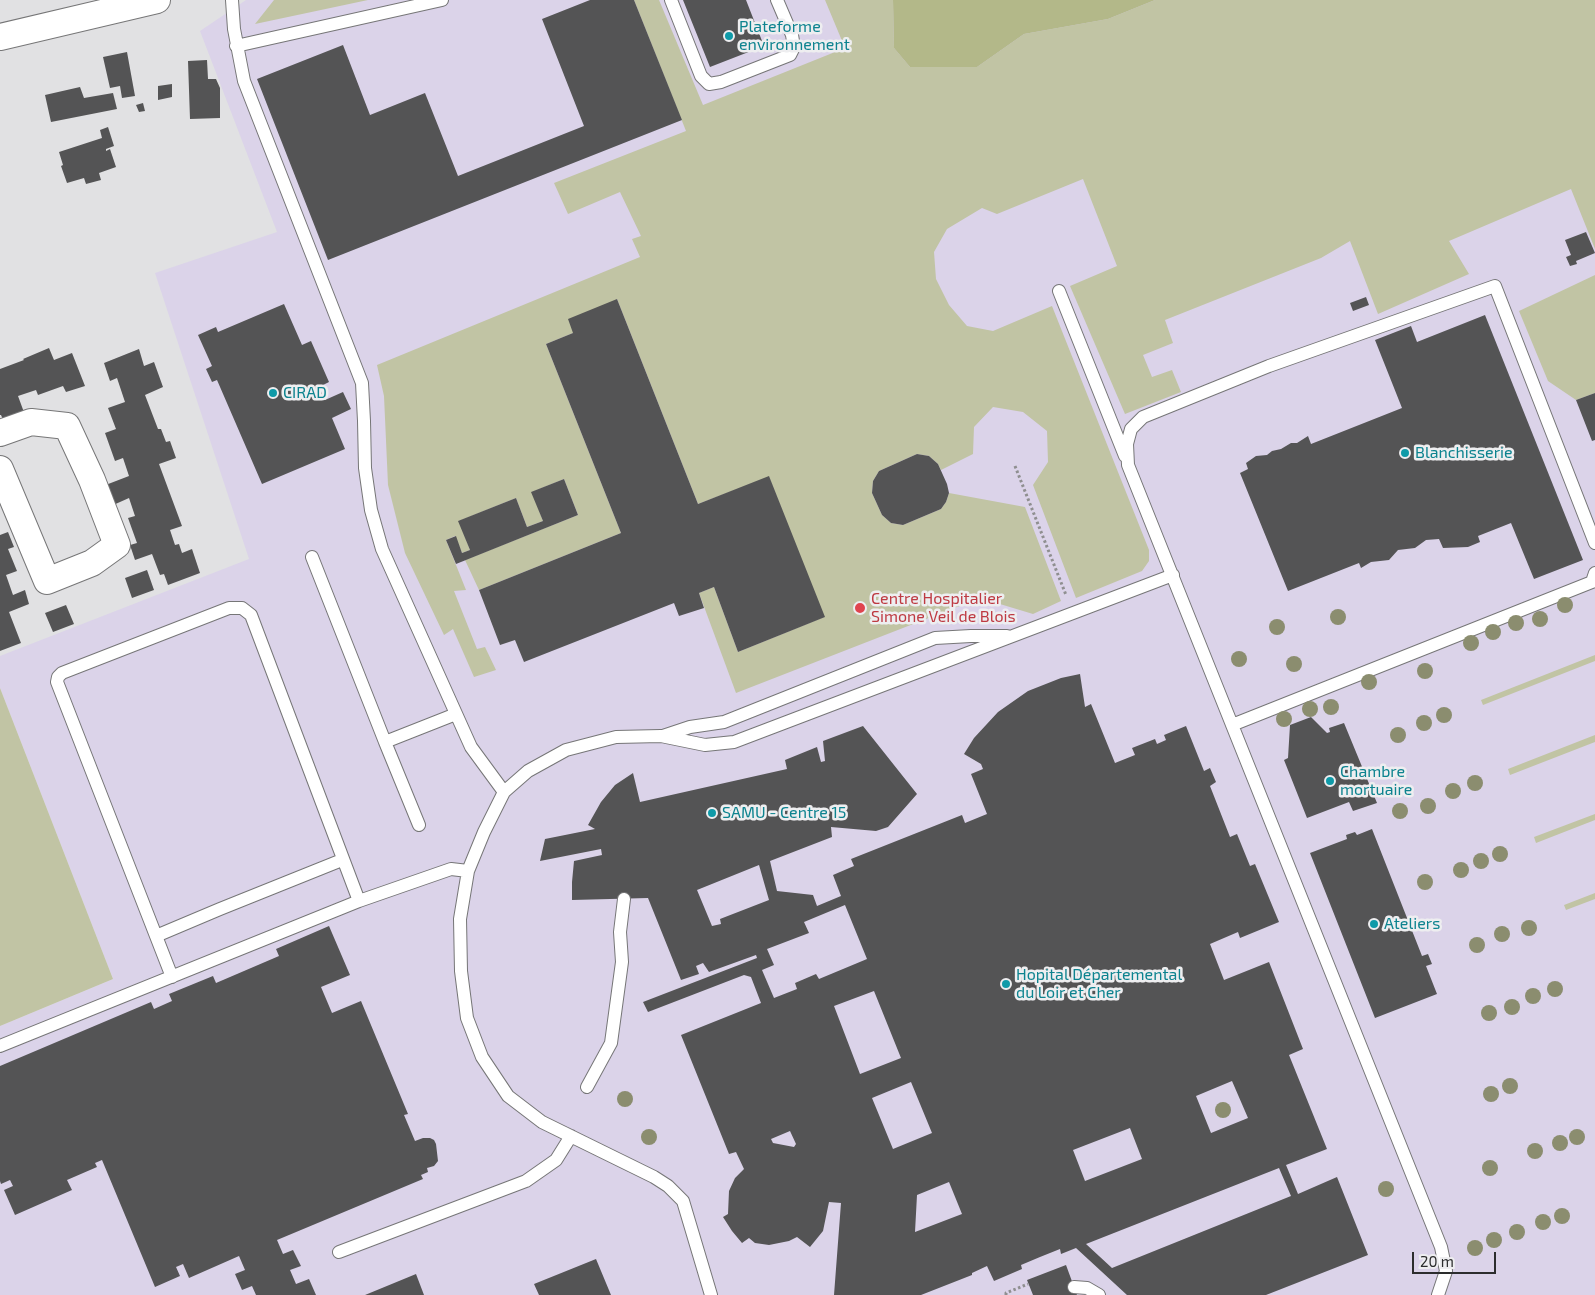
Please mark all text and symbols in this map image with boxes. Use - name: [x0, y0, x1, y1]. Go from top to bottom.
- place label: Plateforme environnement: [739, 17, 850, 55]
- marker: Plateforme environnement: [723, 30, 735, 42]
- place label: CIRAD: [283, 383, 327, 403]
- marker: CIRAD: [267, 387, 279, 399]
- place label: Blanchisserie: [1415, 443, 1513, 463]
- marker: Blanchisserie: [1399, 447, 1411, 459]
- place label: Centre Hospitalier Simone Veil de Blois: [871, 589, 1016, 627]
- marker: Centre Hospitalier Simone Veil de Blois: [853, 601, 867, 615]
- place label: Chambre mortuaire: [1340, 762, 1412, 800]
- marker: Chambre mortuaire: [1324, 775, 1336, 787]
- place label: SAMU - Centre 15: [722, 803, 846, 823]
- marker: SAMU - Centre 15: [706, 807, 718, 819]
- place label: Ateliers: [1384, 914, 1440, 934]
- marker: Ateliers: [1368, 918, 1380, 930]
- place label: Hopital Départemental du Loir et Cher: [1016, 965, 1182, 1003]
- marker: Hopital Départemental du Loir et Cher: [1000, 978, 1012, 990]
- scale bar: [1415, 1242, 1499, 1274]
- text: 20 m: [1420, 1252, 1454, 1270]

